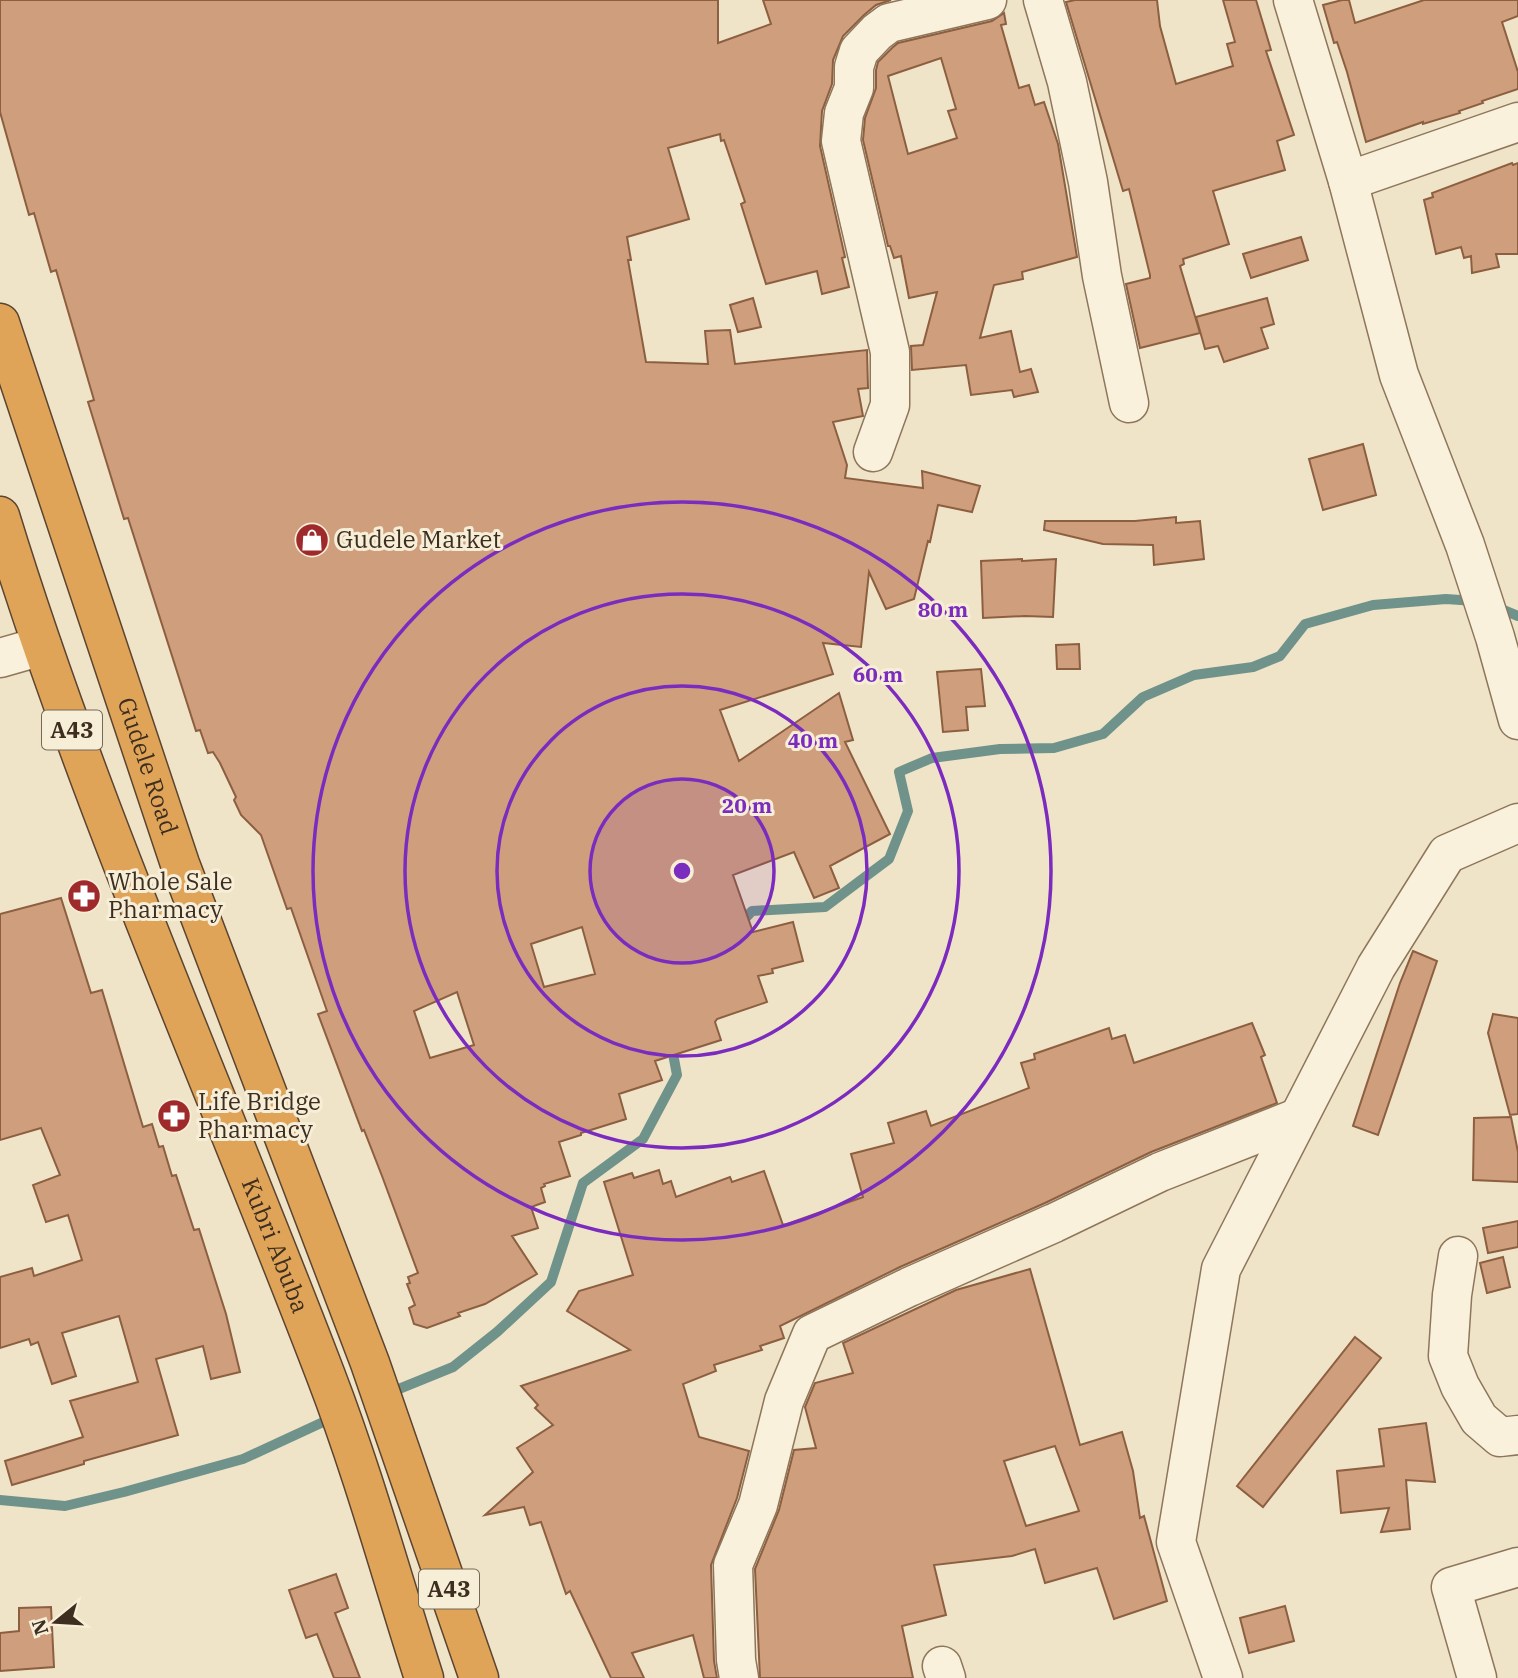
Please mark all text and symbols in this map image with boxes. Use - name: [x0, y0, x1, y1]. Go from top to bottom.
- shop icon: Gudele Market: [293, 521, 331, 559]
- place label: Gudele Market: [336, 523, 501, 555]
- text: 80 m: [918, 595, 968, 623]
- text: 60 m: [853, 660, 903, 688]
- street label: Gudele Road: [111, 693, 186, 838]
- road number: A43: [42, 710, 102, 750]
- text: 40 m: [788, 726, 838, 754]
- text: 20 m: [722, 791, 772, 819]
- centre of rings: [670, 859, 694, 883]
- place label: Whole Sale Pharmacy: [108, 865, 233, 925]
- pharmacy icon: Whole Sale Pharmacy: [65, 877, 103, 915]
- place label: Life Bridge Pharmacy: [198, 1085, 321, 1145]
- pharmacy icon: Life Bridge Pharmacy: [155, 1097, 193, 1135]
- street label: Kubri Abuba: [235, 1173, 317, 1317]
- road number: A43: [419, 1570, 479, 1608]
- north arrow: [21, 1587, 91, 1657]
- text: N: [26, 1616, 54, 1638]

